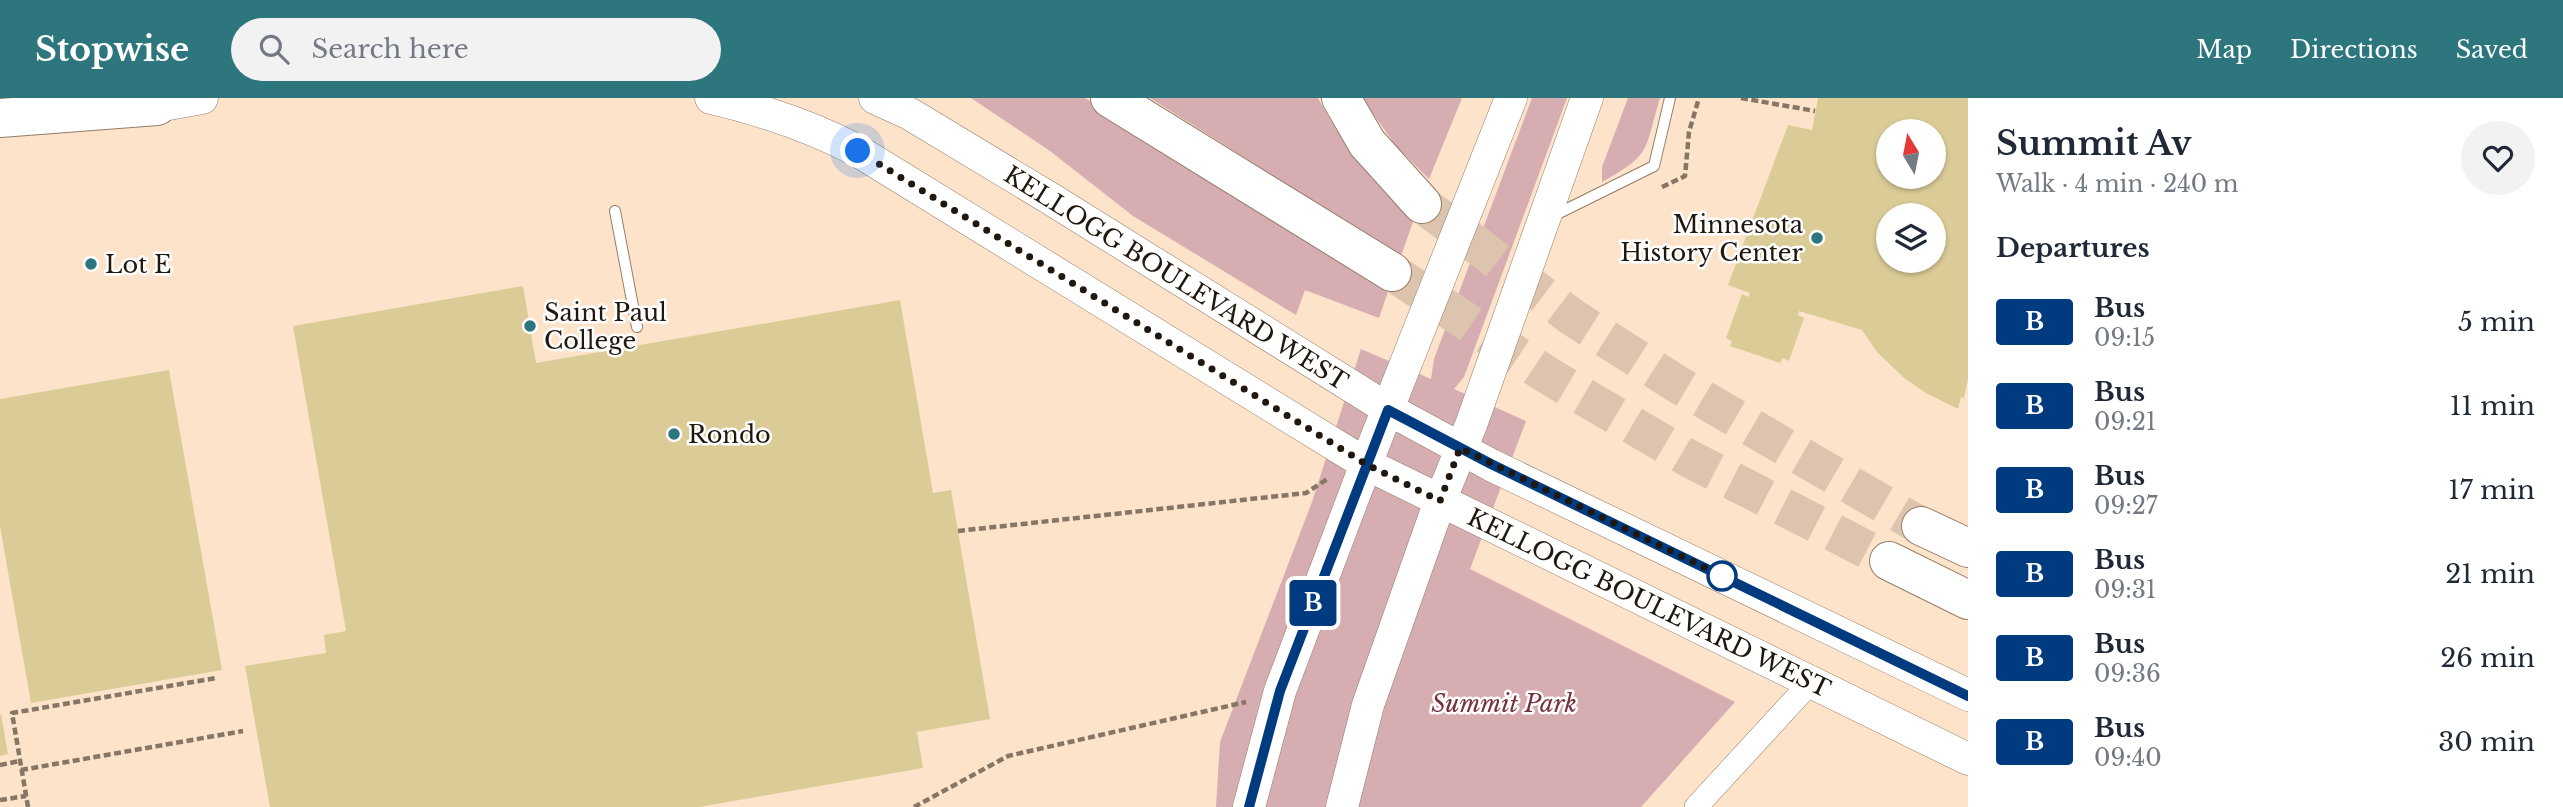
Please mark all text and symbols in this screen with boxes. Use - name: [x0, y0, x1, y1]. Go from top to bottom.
- search box: [231, 18, 721, 81]
- text: Stopwise: [35, 29, 189, 70]
- icon: search: [255, 30, 293, 68]
- text: Search here: [311, 33, 469, 65]
- text: Map: [2196, 35, 2252, 64]
- text: Directions: [2290, 35, 2418, 64]
- text: Saved: [2456, 35, 2528, 64]
- north arrow: [1876, 119, 1946, 189]
- map controls: [1876, 119, 1946, 273]
- button: heart: [2461, 121, 2535, 195]
- text: Summit Av: [1996, 123, 2192, 164]
- your location: [840, 133, 875, 168]
- street label: KELLOGG BOULEVARD WEST: [999, 160, 1353, 396]
- text: Walk · 4 min · 240 m: [1996, 170, 2238, 198]
- button: layers: [1876, 203, 1946, 273]
- place label: Minnesota History Center: [1620, 210, 1804, 267]
- marker: Minnesota History Center: [1809, 230, 1825, 246]
- text: Departures: [1996, 232, 2150, 264]
- place label: Lot E: [105, 250, 172, 279]
- marker: Lot E: [83, 256, 99, 272]
- text: Bus: [2094, 292, 2145, 324]
- place label: Saint Paul College: [544, 298, 667, 355]
- text: 5 min: [2458, 306, 2535, 338]
- text: B: [2025, 307, 2044, 336]
- marker: Saint Paul College: [522, 318, 538, 334]
- text: 09:15: [2094, 324, 2155, 352]
- text: Bus: [2094, 376, 2145, 408]
- text: 11 min: [2450, 390, 2535, 422]
- text: B: [2025, 391, 2044, 420]
- text: 09:21: [2094, 408, 2156, 436]
- place label: Rondo: [688, 420, 771, 449]
- marker: Rondo: [666, 426, 682, 442]
- text: Bus: [2094, 460, 2145, 492]
- text: 17 min: [2448, 474, 2535, 506]
- text: B: [2025, 475, 2044, 504]
- text: 09:27: [2094, 492, 2157, 520]
- street label: KELLOGG BOULEVARD WEST: [1463, 502, 1835, 704]
- text: Bus: [2094, 544, 2145, 576]
- text: 21 min: [2445, 558, 2535, 590]
- text: B: [2025, 559, 2044, 588]
- unlabelled marker: [1707, 561, 1737, 591]
- text: 09:31: [2094, 576, 2156, 604]
- line badge: B: [1290, 580, 1336, 626]
- text: B: [1303, 588, 1323, 617]
- text: Bus: [2094, 628, 2145, 660]
- text: 26 min: [2440, 642, 2535, 674]
- text: B: [2025, 643, 2044, 672]
- text: 09:36: [2094, 660, 2161, 688]
- park label: Summit Park: [1431, 689, 1577, 718]
- text: Bus: [2094, 712, 2145, 744]
- text: 30 min: [2438, 726, 2535, 758]
- text: B: [2025, 727, 2044, 756]
- text: 09:40: [2094, 744, 2162, 772]

